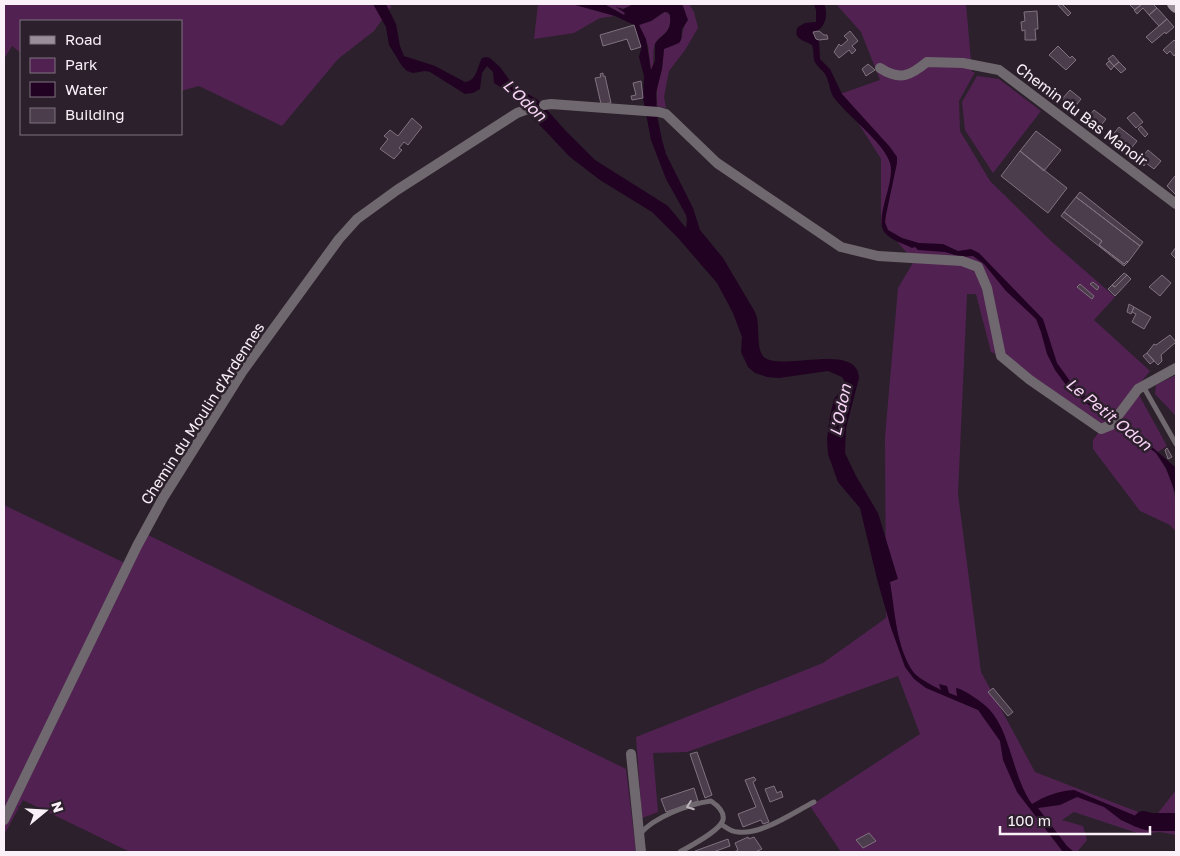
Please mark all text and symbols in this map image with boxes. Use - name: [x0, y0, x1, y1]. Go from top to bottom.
- legend: [20, 20, 182, 135]
- text: Road: [65, 30, 102, 48]
- text: Park: [65, 55, 98, 73]
- street label: Chemin du Bas Manoir: [1013, 59, 1151, 169]
- water label: L'Odon: [499, 75, 552, 126]
- text: Water: [65, 80, 108, 98]
- text: Building: [65, 105, 125, 123]
- street label: Chemin du Moulin d'Ardennes: [136, 319, 268, 507]
- water label: Le Petit Odon: [1062, 373, 1157, 455]
- water label: L'Odon: [825, 381, 855, 438]
- north arrow: [20, 786, 70, 836]
- text: N: [48, 799, 68, 815]
- one-way arrow: [687, 801, 695, 811]
- scale bar: [1000, 804, 1150, 836]
- text: 100 m: [1008, 811, 1051, 829]

